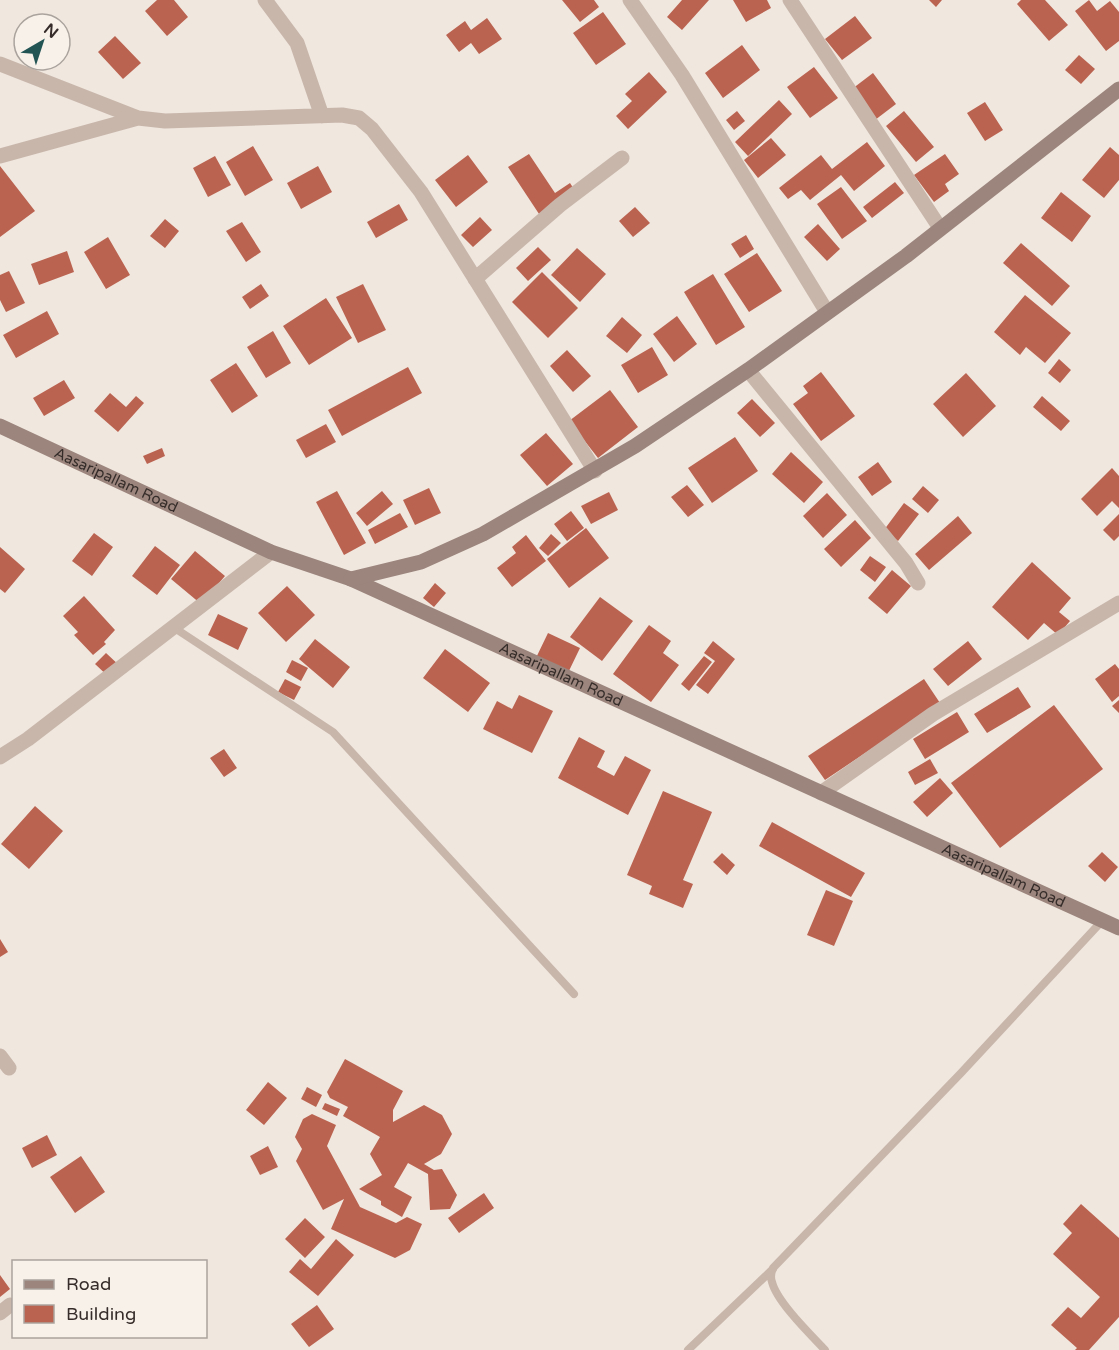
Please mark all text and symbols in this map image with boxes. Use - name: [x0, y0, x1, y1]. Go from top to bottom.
- north arrow: [12, 12, 72, 72]
- text: N: [40, 19, 62, 43]
- street label: Aasaripallam Road: [52, 444, 181, 516]
- street label: Aasaripallam Road: [496, 639, 626, 710]
- street label: Aasaripallam Road: [939, 840, 1068, 911]
- legend: [12, 1260, 207, 1338]
- text: Road: [66, 1273, 111, 1295]
- text: Building: [66, 1303, 136, 1325]

